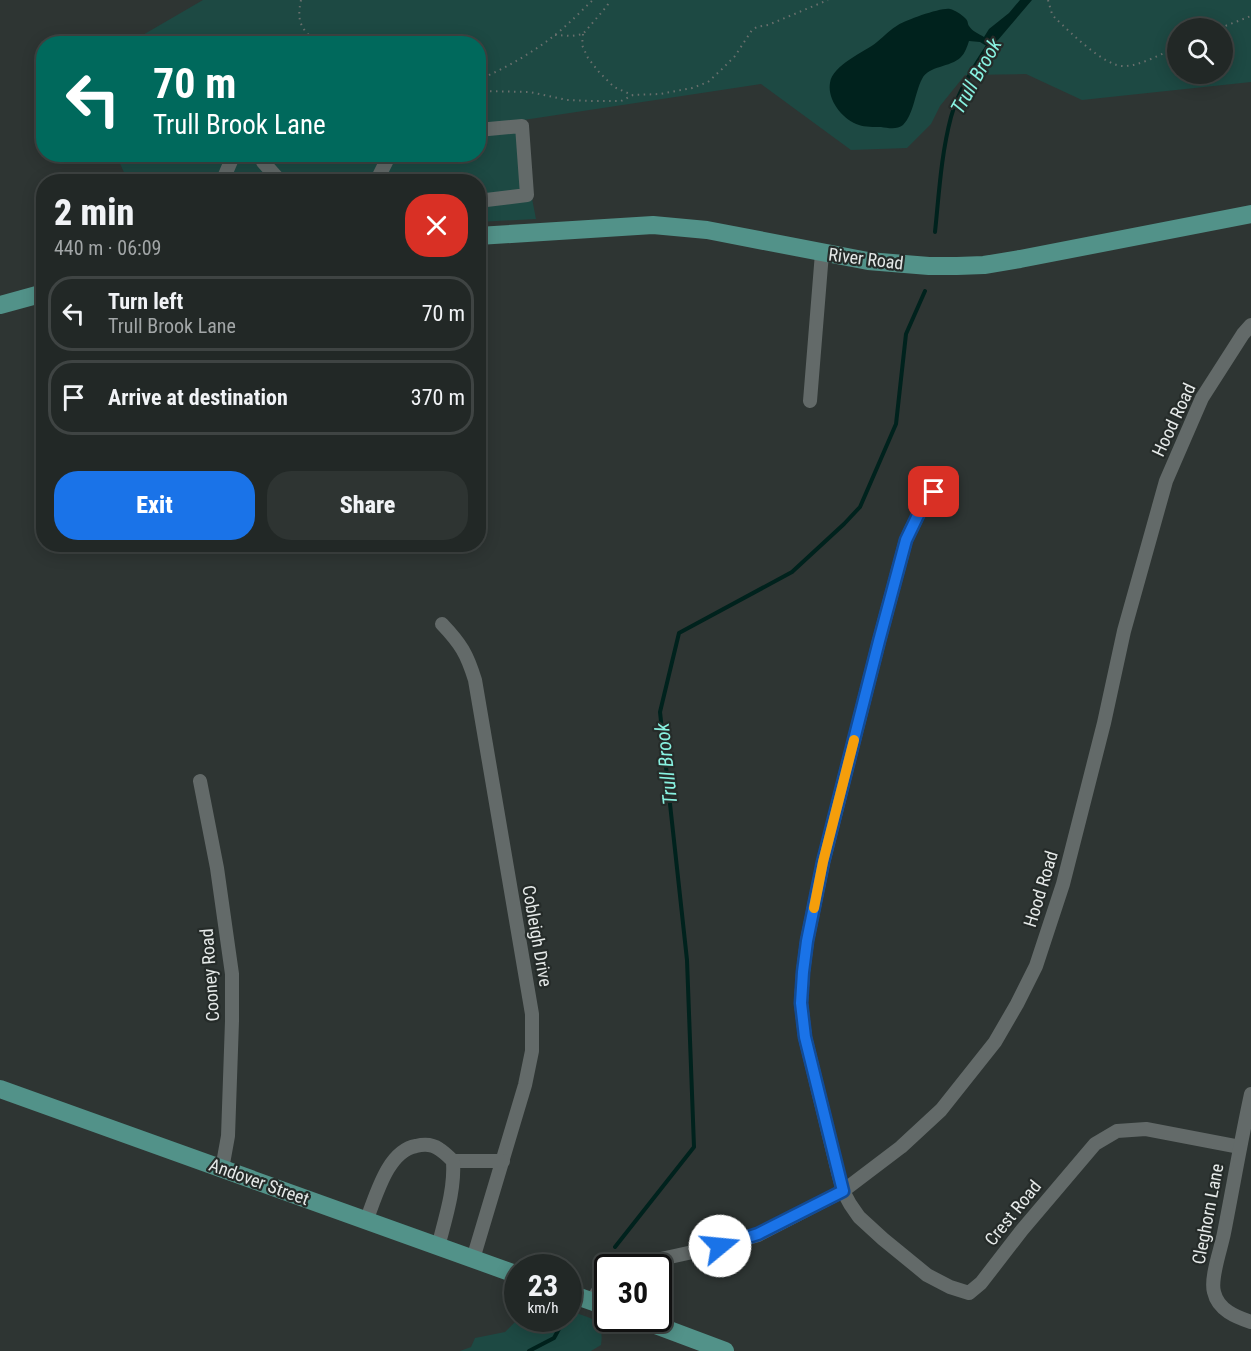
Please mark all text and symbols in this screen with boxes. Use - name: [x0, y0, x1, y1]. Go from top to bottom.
- map controls: [1167, 18, 1233, 84]
- button: search: [1167, 18, 1233, 84]
- water label: Trull Brook: [945, 33, 1007, 118]
- text: 70 m: [153, 59, 236, 108]
- icon: left: [54, 60, 132, 138]
- text: Trull Brook Lane: [153, 109, 326, 141]
- text: 2 min: [54, 192, 134, 234]
- button: close: [405, 194, 468, 257]
- text: 440 m · 06:09: [54, 236, 161, 260]
- street label: River Road: [827, 243, 905, 274]
- text: Turn left: [108, 289, 183, 314]
- icon: left: [57, 297, 90, 330]
- text: 70 m: [422, 301, 465, 326]
- text: Trull Brook Lane: [108, 314, 236, 338]
- street label: Hood Road: [1147, 380, 1200, 460]
- icon: arrive: [57, 381, 90, 414]
- text: Arrive at destination: [108, 385, 288, 410]
- text: 370 m: [411, 385, 465, 410]
- pin: [908, 466, 959, 517]
- button: Exit: [54, 471, 255, 540]
- button: Share: [267, 471, 468, 540]
- icon: arrive: [917, 475, 950, 508]
- water label: Trull Brook: [650, 720, 682, 806]
- street label: Hood Road: [1019, 848, 1062, 929]
- street label: Cobleigh Drive: [518, 884, 557, 988]
- street label: Cooney Road: [196, 928, 223, 1022]
- street label: Andover Street: [206, 1154, 312, 1209]
- street label: Cleghorn Lane: [1187, 1162, 1228, 1266]
- street label: Crest Road: [980, 1176, 1045, 1250]
- position arrow: [688, 1214, 752, 1278]
- speed limit sign: 30: [594, 1254, 672, 1332]
- text: 23: [528, 1268, 558, 1303]
- text: km/h: [528, 1299, 558, 1317]

